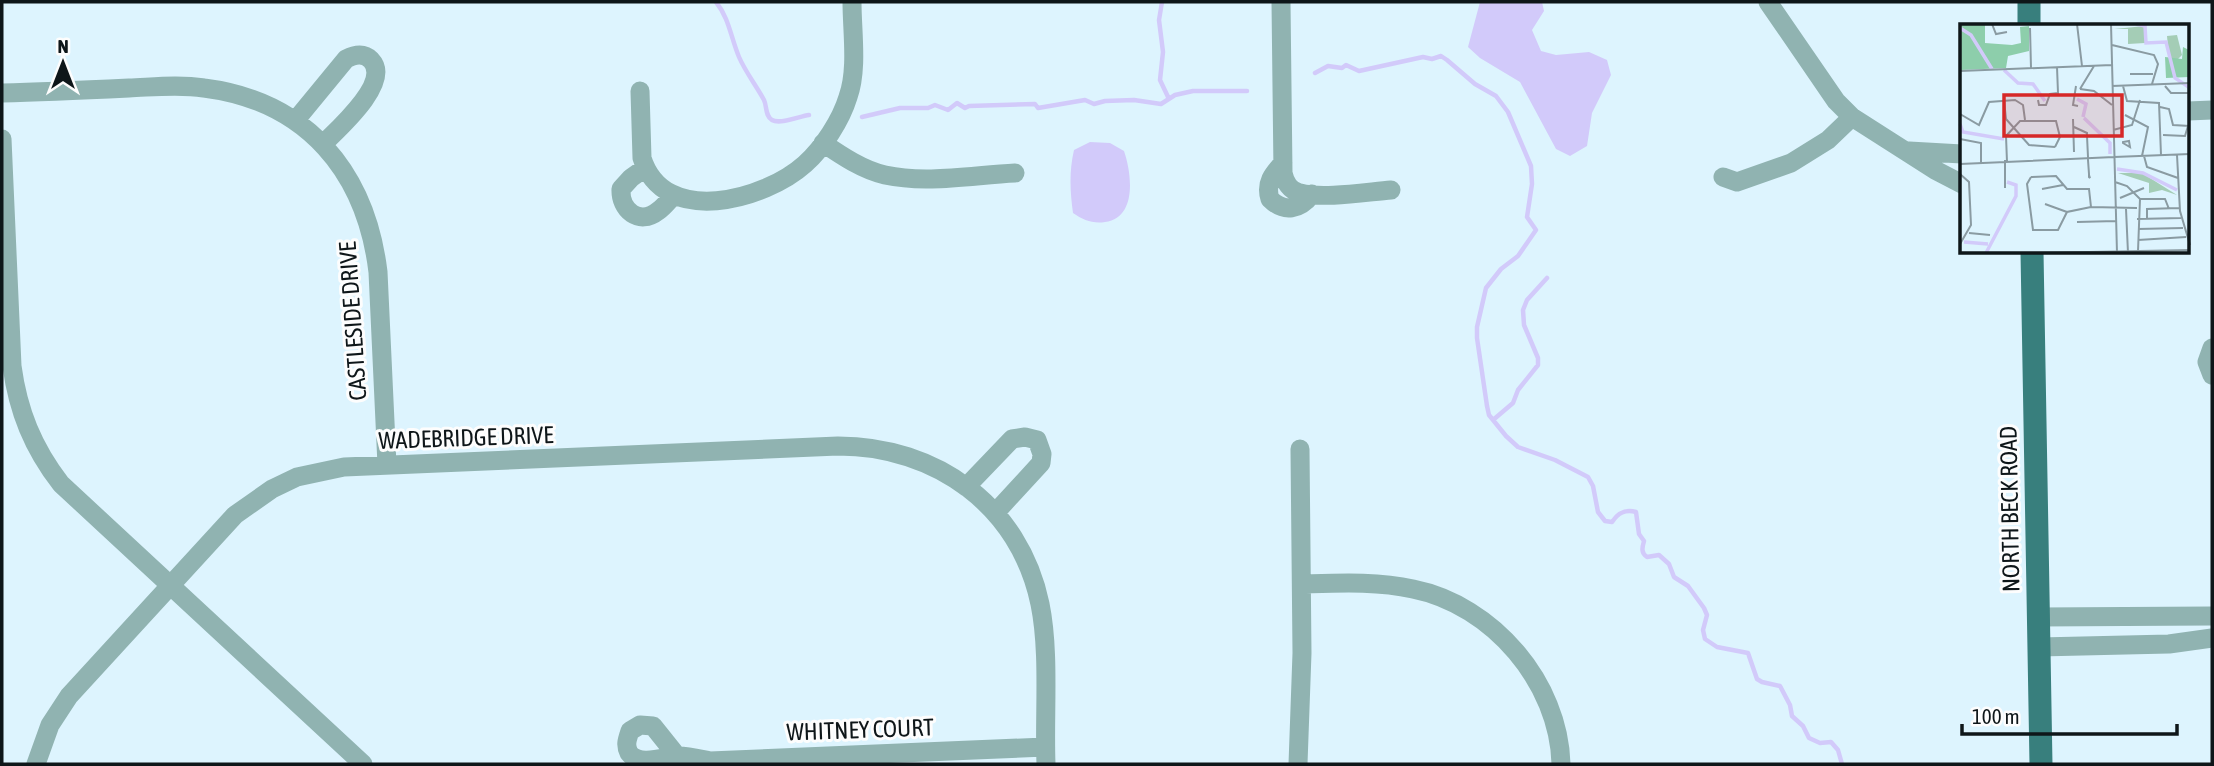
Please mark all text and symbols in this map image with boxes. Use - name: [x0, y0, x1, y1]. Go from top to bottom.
- inset map: [1960, 24, 2190, 254]
- north arrow: [28, 28, 98, 98]
- text: N: [57, 35, 69, 57]
- street label: CASTLESIDE DRIVE: [333, 241, 372, 401]
- street label: WADEBRIDGE DRIVE: [378, 421, 554, 454]
- street label: NORTH BECK ROAD: [1995, 426, 2024, 592]
- scale bar: [1962, 692, 2177, 736]
- text: 100 m: [1972, 704, 2020, 728]
- street label: WHITNEY COURT: [786, 713, 935, 746]

